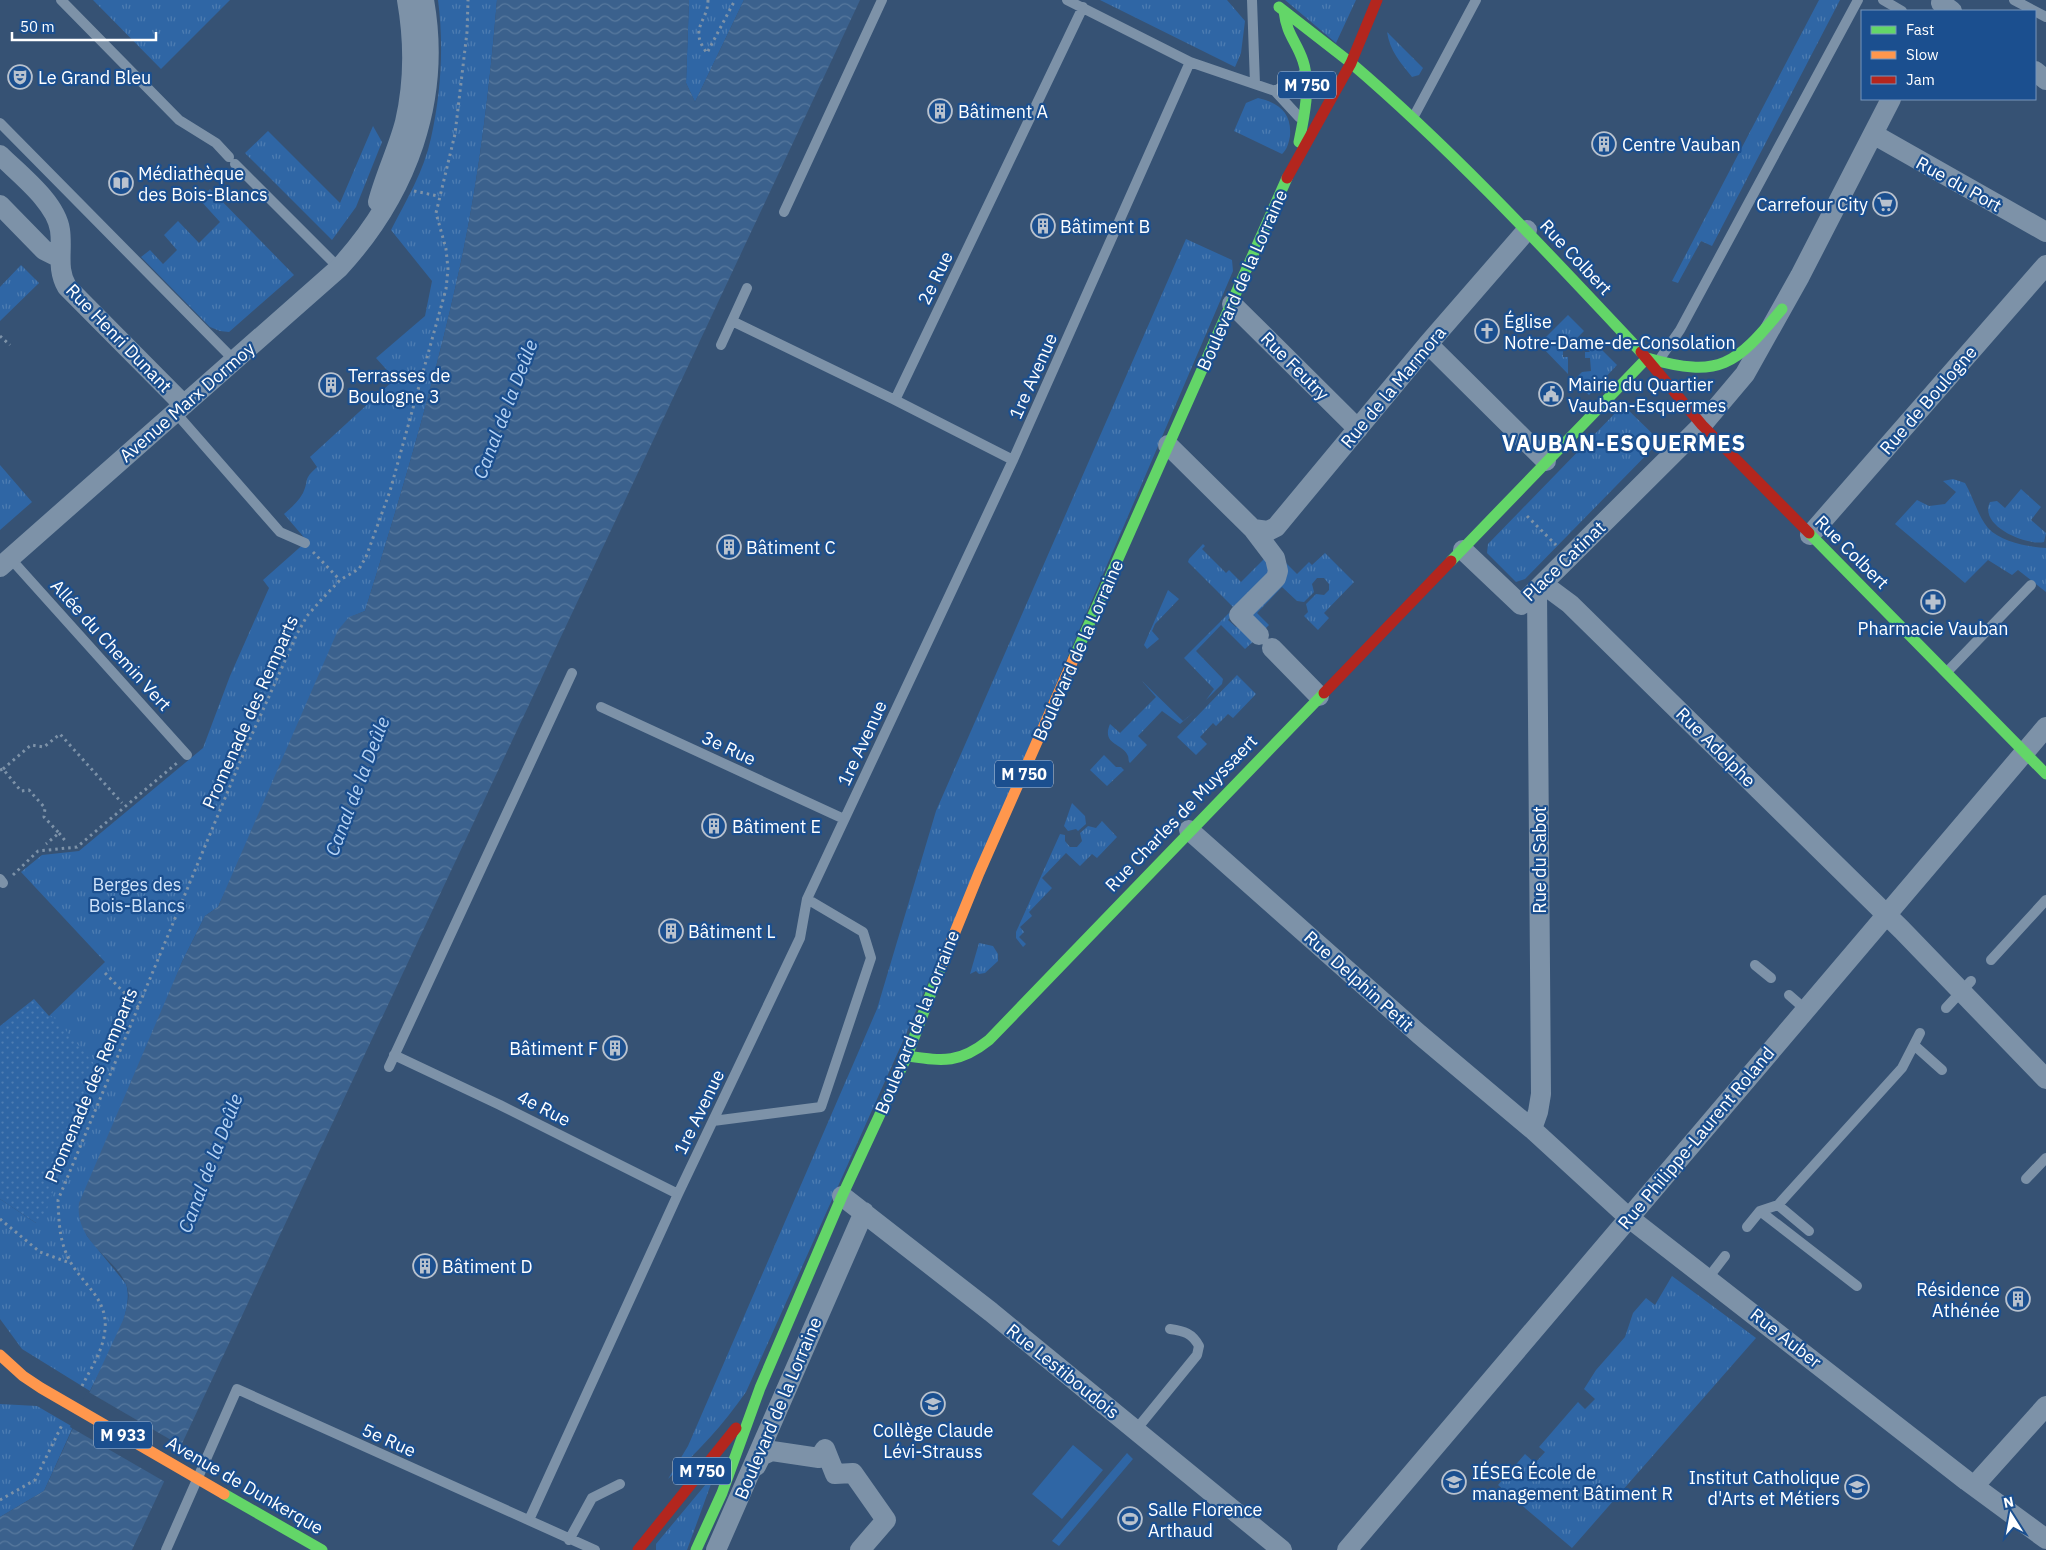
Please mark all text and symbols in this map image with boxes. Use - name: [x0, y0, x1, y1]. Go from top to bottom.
- scale bar: [12, 10, 156, 42]
- legend: [1861, 10, 2036, 100]
- text: 50 m: [20, 17, 55, 36]
- text: Fast: [1906, 20, 1934, 39]
- text: Slow: [1906, 45, 1939, 64]
- theatre icon: Le Grand Bleu: [7, 64, 33, 90]
- place label: Le Grand Bleu: [38, 66, 151, 89]
- text: Jam: [1906, 70, 1935, 89]
- road number: M 750: [1278, 72, 1336, 98]
- building icon: Bâtiment A: [927, 98, 953, 124]
- place label: Bâtiment A: [958, 100, 1049, 123]
- building icon: Centre Vauban: [1591, 131, 1617, 157]
- place label: Centre Vauban: [1622, 133, 1741, 156]
- street label: Rue du Port: [1912, 151, 2006, 217]
- place label: Médiathèque des Bois-Blancs: [138, 162, 268, 206]
- library icon: Médiathèque des Bois-Blancs: [108, 170, 134, 196]
- street label: Boulevard de la Lorraine: [1192, 186, 1292, 374]
- supermarket icon: Carrefour City: [1872, 191, 1898, 217]
- place label: Carrefour City: [1756, 193, 1868, 216]
- building icon: Bâtiment B: [1030, 213, 1056, 239]
- street label: Rue Colbert: [1535, 214, 1617, 300]
- place label: Bâtiment B: [1060, 215, 1150, 238]
- street label: 2e Rue: [912, 247, 958, 308]
- street label: Rue Henri Dunant: [61, 279, 177, 397]
- place label: Église Notre-Dame-de-Consolation: [1504, 310, 1736, 354]
- church icon: Église Notre-Dame-de-Consolation: [1474, 318, 1500, 344]
- street label: Rue de la Marmora: [1335, 321, 1451, 453]
- street label: Rue Feutry: [1256, 327, 1334, 405]
- street label: 1re Avenue: [1004, 329, 1062, 423]
- water label: Canal de la Deûle: [467, 336, 543, 482]
- street label: Avenue Marx Dormoy: [115, 337, 259, 467]
- street label: Rue de Boulogne: [1874, 341, 1982, 459]
- place label: Terrasses de Boulogne 3: [348, 364, 451, 408]
- building icon: Terrasses de Boulogne 3: [318, 372, 344, 398]
- place label: Mairie du Quartier Vauban-Esquermes: [1568, 373, 1727, 417]
- public building icon: Mairie du Quartier Vauban-Esquermes: [1538, 381, 1564, 407]
- district label: VAUBAN-ESQUERMES: [1502, 428, 1746, 457]
- street label: Rue Colbert: [1810, 510, 1894, 594]
- street label: Place Catinat: [1518, 516, 1610, 606]
- building icon: Bâtiment C: [716, 534, 742, 560]
- place label: Bâtiment C: [746, 536, 836, 559]
- street label: Boulevard de la Lorraine: [1028, 556, 1128, 744]
- street label: Allée du Chemin Vert: [46, 574, 176, 716]
- pharmacy icon: Pharmacie Vauban: [1920, 589, 1946, 615]
- street label: Promenade des Remparts: [197, 612, 303, 812]
- place label: Pharmacie Vauban: [1858, 617, 2008, 640]
- street label: 1re Avenue: [832, 697, 892, 789]
- street label: Rue Adolphe: [1671, 702, 1761, 792]
- water label: Canal de la Deûle: [319, 713, 395, 859]
- street label: 3e Rue: [699, 726, 760, 770]
- street label: Rue Charles de Muyssaert: [1100, 730, 1262, 896]
- road number: M 750: [995, 761, 1053, 788]
- street label: Rue du Sabot: [1528, 806, 1551, 914]
- building icon: Bâtiment E: [701, 813, 727, 839]
- place label: Bâtiment E: [732, 815, 821, 838]
- park label: Berges des Bois-Blancs: [89, 873, 185, 917]
- building icon: Bâtiment L: [658, 918, 684, 944]
- place label: Bâtiment L: [688, 920, 776, 943]
- street label: Rue Delphin Petit: [1299, 926, 1419, 1036]
- street label: Boulevard de la Lorraine: [870, 927, 964, 1117]
- street label: Promenade des Remparts: [40, 984, 142, 1186]
- building icon: Bâtiment F: [602, 1035, 628, 1061]
- place label: Bâtiment F: [509, 1037, 598, 1060]
- street label: Rue Philippe-Laurent Roland: [1613, 1042, 1779, 1234]
- street label: 1re Avenue: [669, 1066, 729, 1158]
- street label: 4e Rue: [514, 1085, 575, 1131]
- water label: Canal de la Deûle: [172, 1090, 248, 1236]
- building icon: Bâtiment D: [412, 1253, 438, 1279]
- place label: Bâtiment D: [442, 1255, 533, 1278]
- place label: Résidence Athénée: [1916, 1278, 2000, 1322]
- building icon: Résidence Athénée: [2005, 1286, 2031, 1312]
- street label: Rue Auber: [1746, 1303, 1827, 1373]
- street label: Boulevard de la Lorraine: [729, 1313, 827, 1503]
- street label: Rue Lestiboudois: [1002, 1318, 1124, 1424]
- school or university icon: Collège Claude Lévi-Strauss: [920, 1391, 946, 1417]
- street label: 5e Rue: [358, 1418, 420, 1462]
- place label: Collège Claude Lévi-Strauss: [873, 1419, 993, 1463]
- road number: M 933: [94, 1422, 152, 1448]
- street label: Avenue de Dunkerque: [162, 1431, 328, 1539]
- road number: M 750: [673, 1458, 731, 1484]
- place label: IÉSEG École de management Bâtiment R: [1472, 1461, 1673, 1505]
- place label: Institut Catholique d'Arts et Métiers: [1689, 1466, 1840, 1510]
- school or university icon: IÉSEG École de management Bâtiment R: [1441, 1469, 1467, 1495]
- school or university icon: Institut Catholique d'Arts et Métiers: [1844, 1474, 1870, 1500]
- north arrow: [1986, 1490, 2036, 1540]
- text: N: [2002, 1492, 2015, 1512]
- place label: Salle Florence Arthaud: [1148, 1498, 1263, 1542]
- sports icon: Salle Florence Arthaud: [1117, 1506, 1143, 1532]

